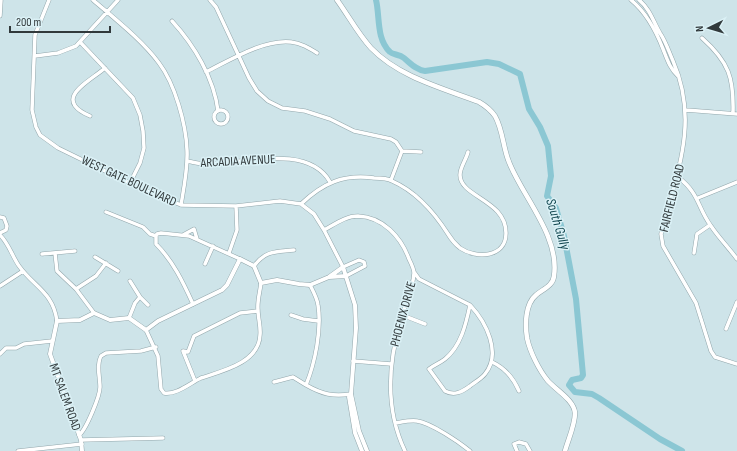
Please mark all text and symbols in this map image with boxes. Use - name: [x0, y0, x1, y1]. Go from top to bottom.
- scale bar: [10, 8, 110, 34]
- north arrow: [689, 8, 729, 48]
- text: 200 m: [16, 15, 42, 30]
- text: N: [693, 25, 706, 32]
- street label: ARCADIA AVENUE: [199, 151, 276, 171]
- street label: WEST GATE BOULEVARD: [79, 152, 179, 210]
- street label: FAIRFIELD ROAD: [656, 162, 688, 234]
- water label: South Gully: [542, 196, 574, 252]
- street label: PHOENIX DRIVE: [387, 280, 419, 348]
- street label: MT SALEM ROAD: [45, 361, 85, 433]

